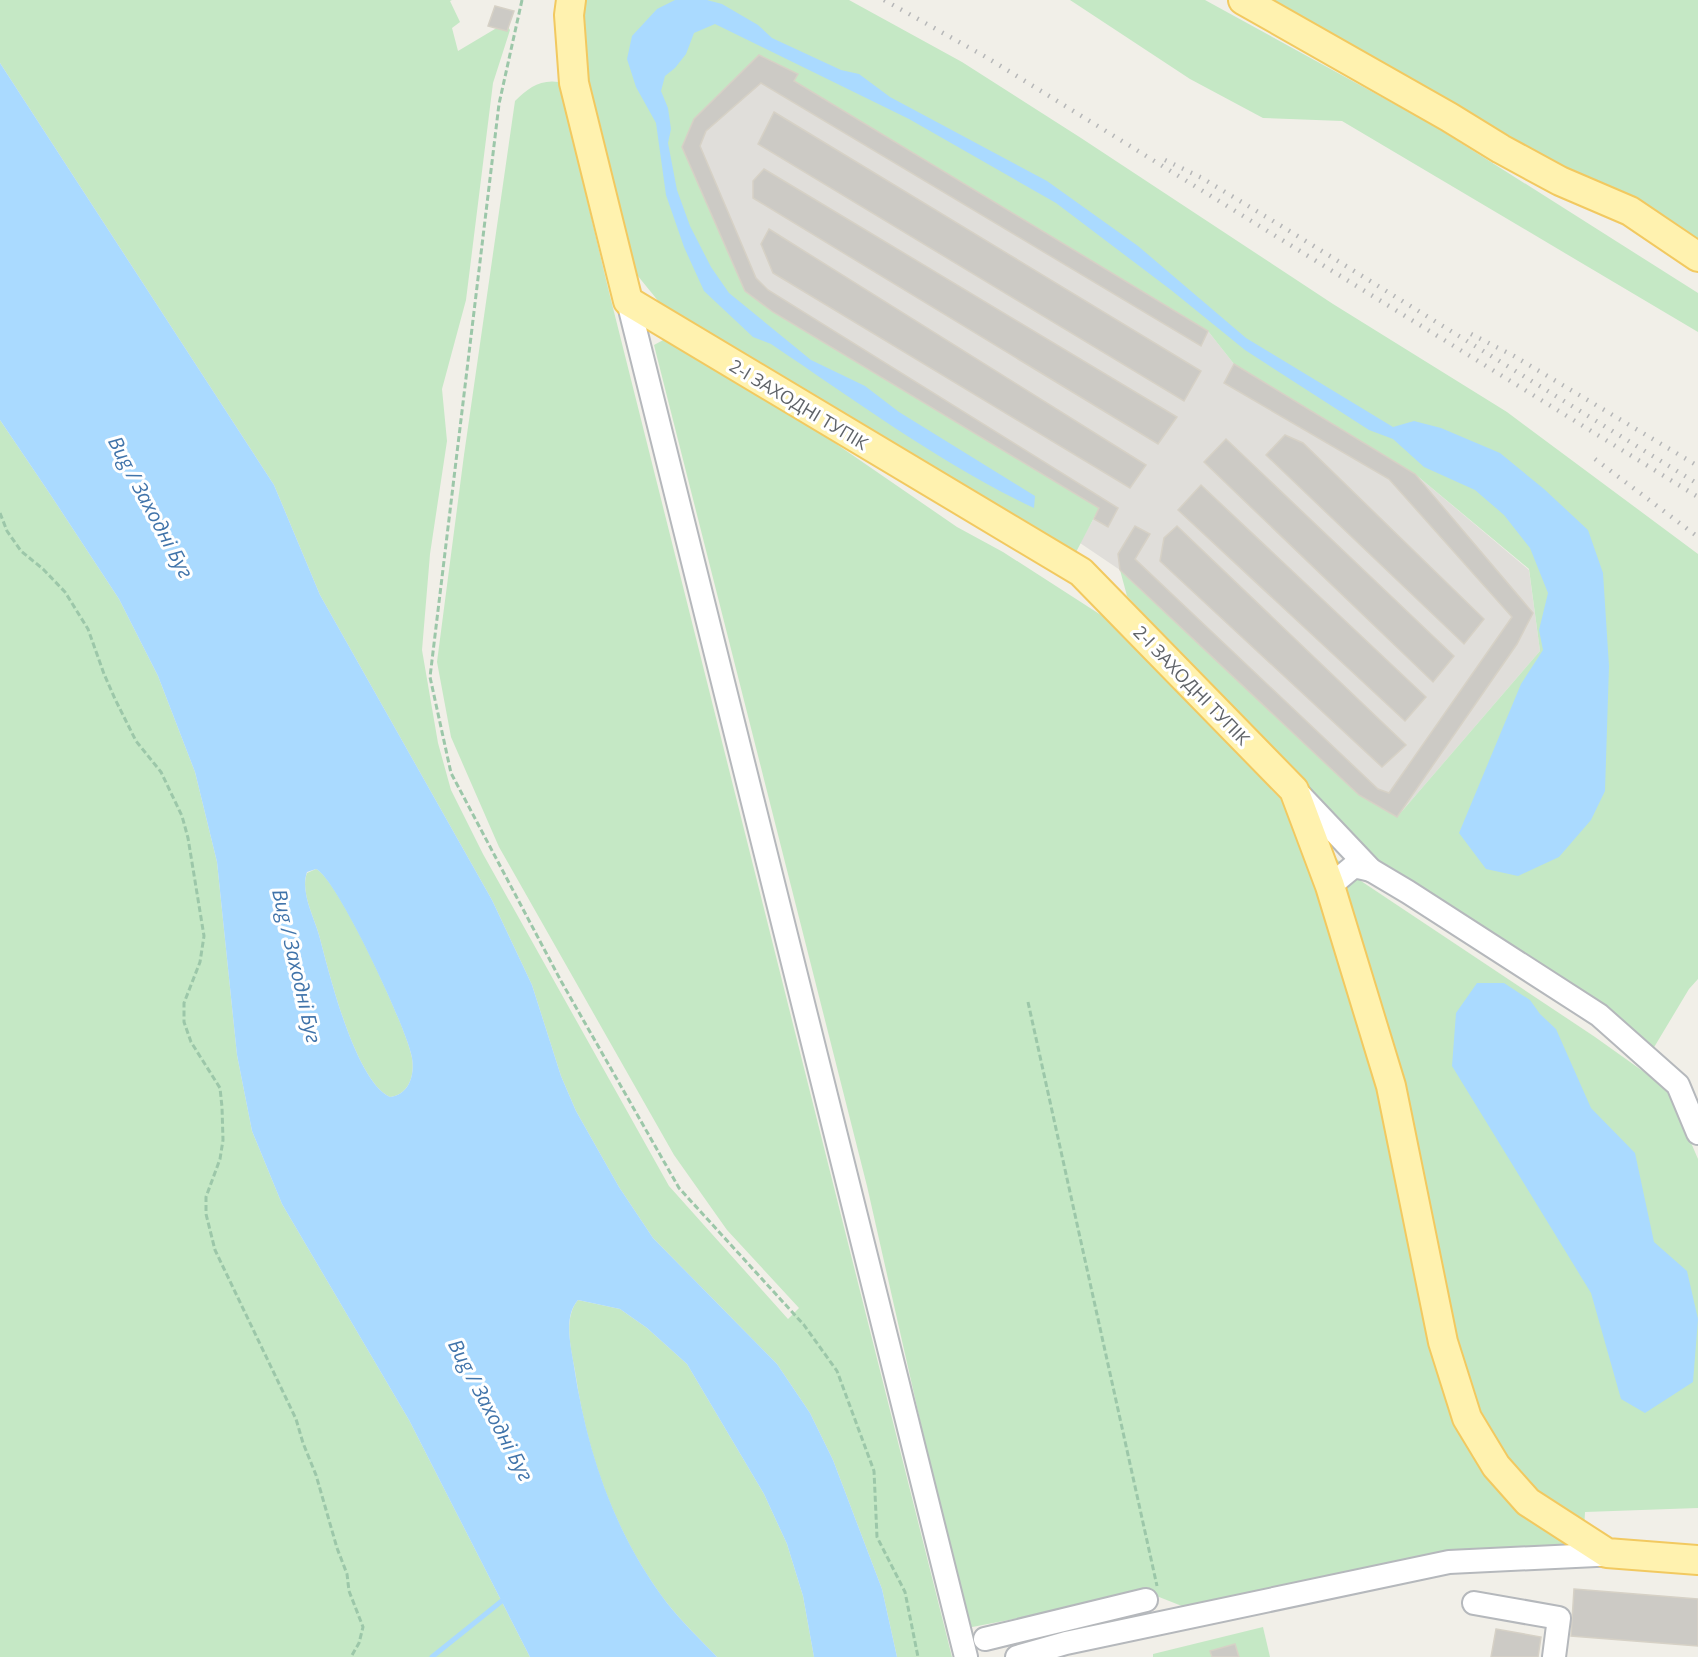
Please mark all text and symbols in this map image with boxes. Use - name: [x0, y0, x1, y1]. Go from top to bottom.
- street label: 2-І ЗАХОДНІ ТУПІК: [725, 353, 873, 455]
- water label: Bug / Заходні Буг: [102, 431, 200, 583]
- street label: 2-І ЗАХОДНІ ТУПІК: [1129, 620, 1255, 750]
- water label: Bug / Заходні Буг: [266, 886, 328, 1046]
- water label: Bug / Заходні Буг: [442, 1334, 540, 1486]

